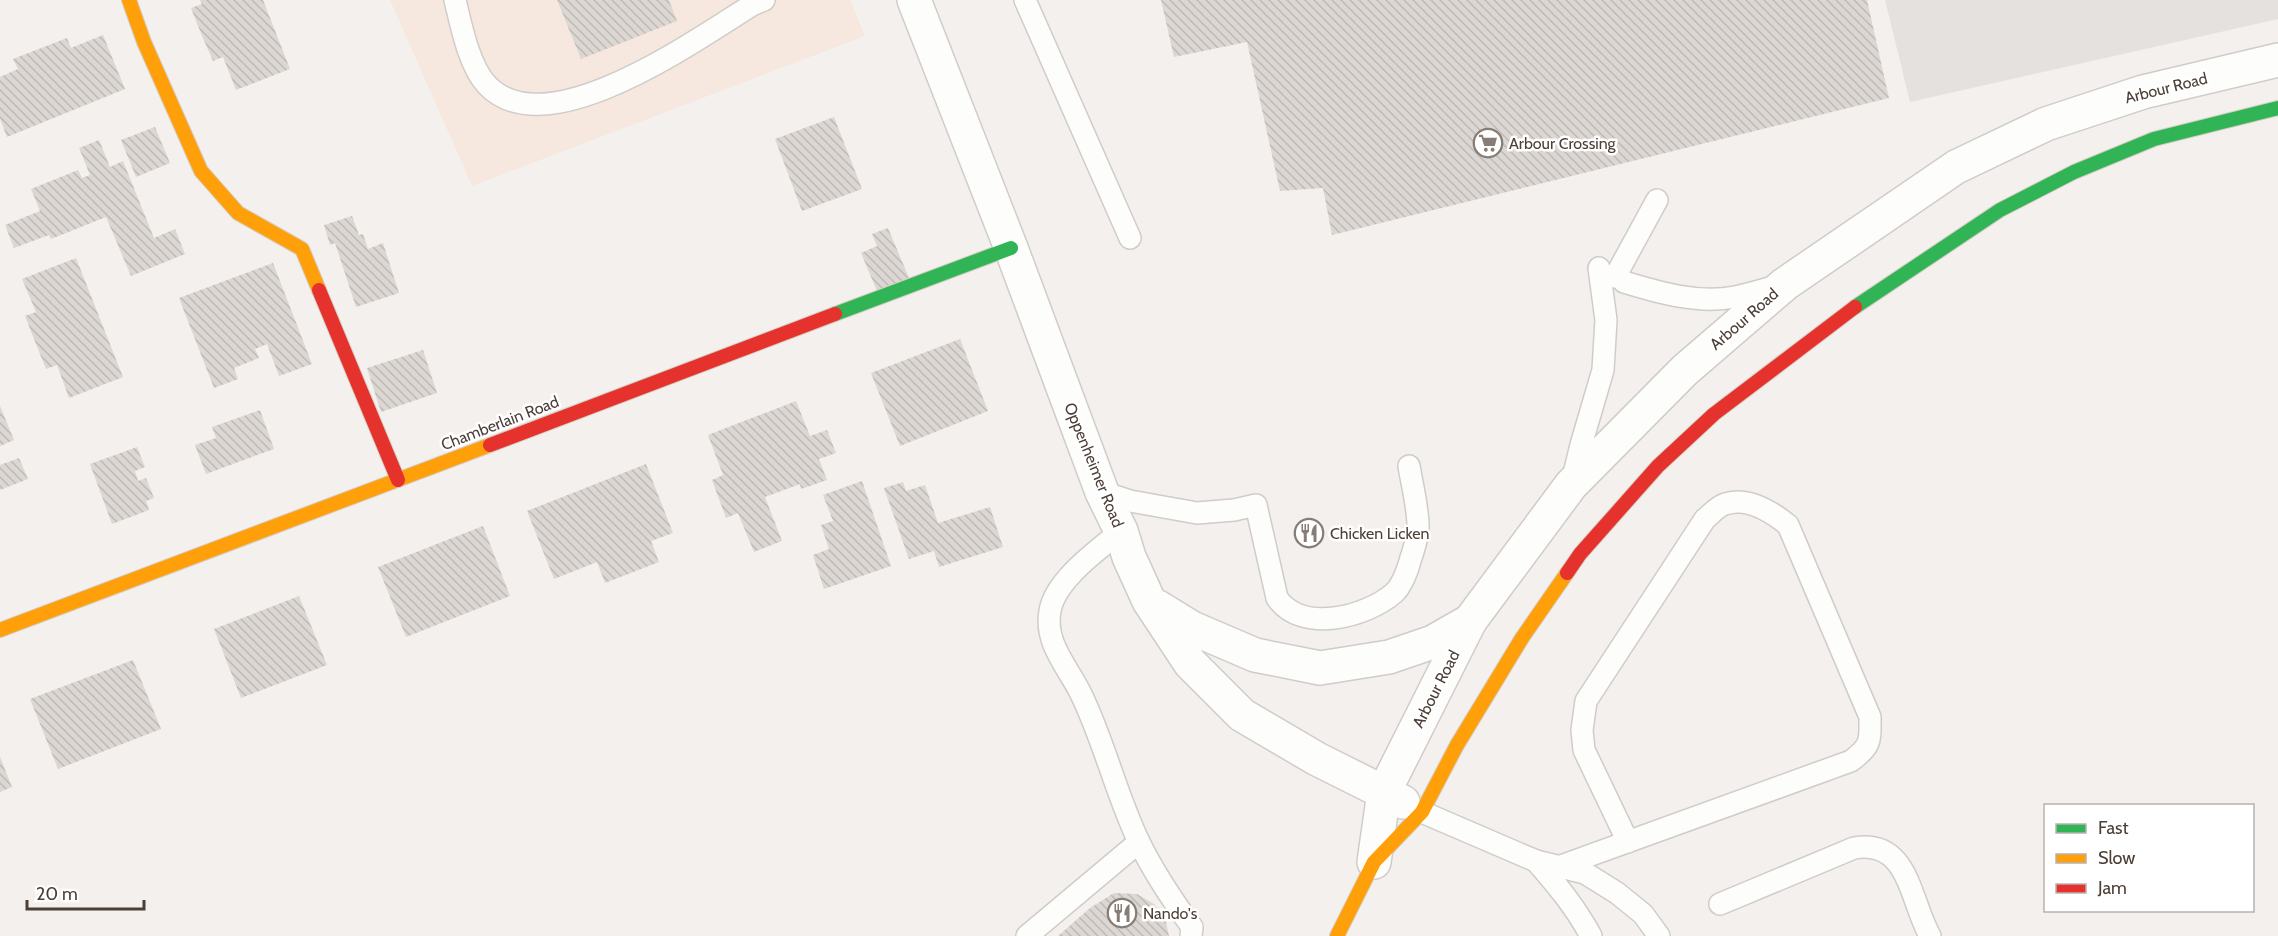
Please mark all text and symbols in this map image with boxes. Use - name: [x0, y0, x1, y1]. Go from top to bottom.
- street label: Arbour Road: [2123, 69, 2209, 107]
- supermarket icon: Arbour Crossing: [1472, 127, 1504, 159]
- place label: Arbour Crossing: [1509, 134, 1617, 153]
- street label: Arbour Road: [1706, 284, 1782, 354]
- street label: Chamberlain Road: [438, 392, 562, 454]
- street label: Oppenheimer Road: [1060, 400, 1128, 530]
- restaurant icon: Chicken Licken: [1293, 517, 1325, 549]
- place label: Chicken Licken: [1330, 524, 1429, 543]
- street label: Arbour Road: [1408, 647, 1464, 731]
- legend: [2044, 804, 2254, 912]
- text: Fast: [2098, 817, 2129, 839]
- text: Slow: [2098, 847, 2135, 869]
- scale bar: [27, 873, 144, 911]
- text: Jam: [2097, 877, 2127, 899]
- text: 20 m: [36, 883, 78, 905]
- restaurant icon: Nando's: [1106, 897, 1138, 929]
- place label: Nando's: [1143, 904, 1198, 923]

